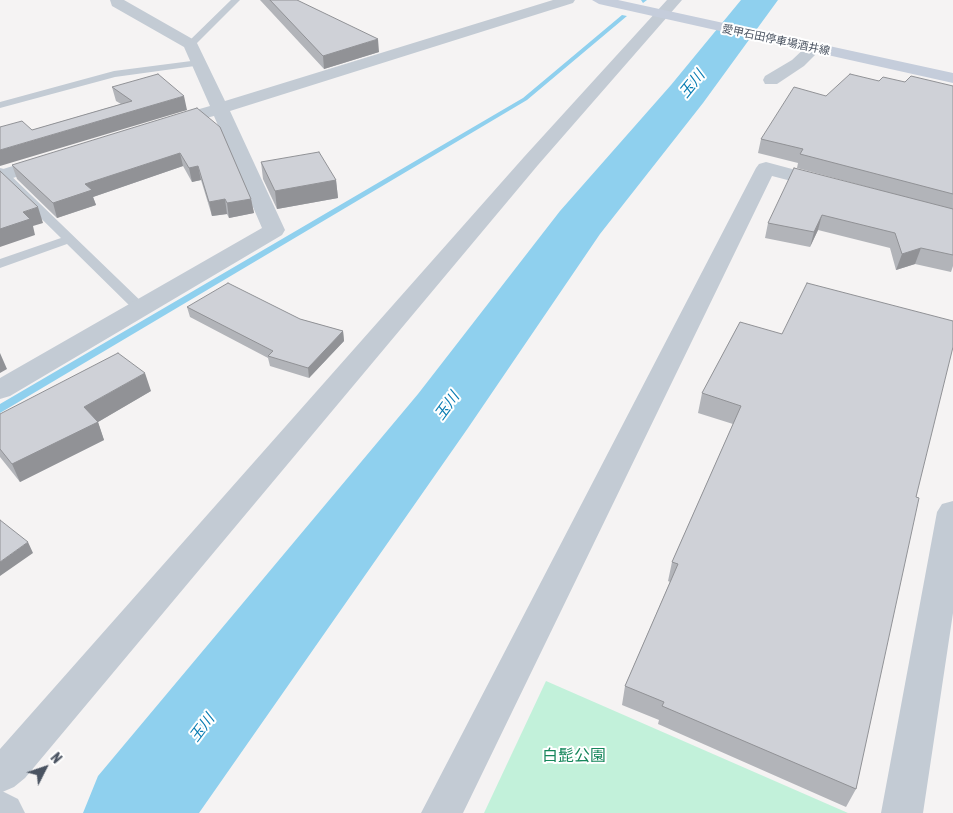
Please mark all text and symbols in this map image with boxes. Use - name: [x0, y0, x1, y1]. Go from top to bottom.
- street label: 愛甲石田停車場酒井線: [721, 22, 831, 58]
- water label: 玉川: [676, 67, 708, 101]
- water label: 玉川: [431, 389, 463, 423]
- water label: 玉川: [186, 711, 218, 745]
- north arrow: [20, 743, 70, 793]
- park label: 白髭公園: [542, 746, 606, 766]
- text: N: [48, 750, 65, 767]

